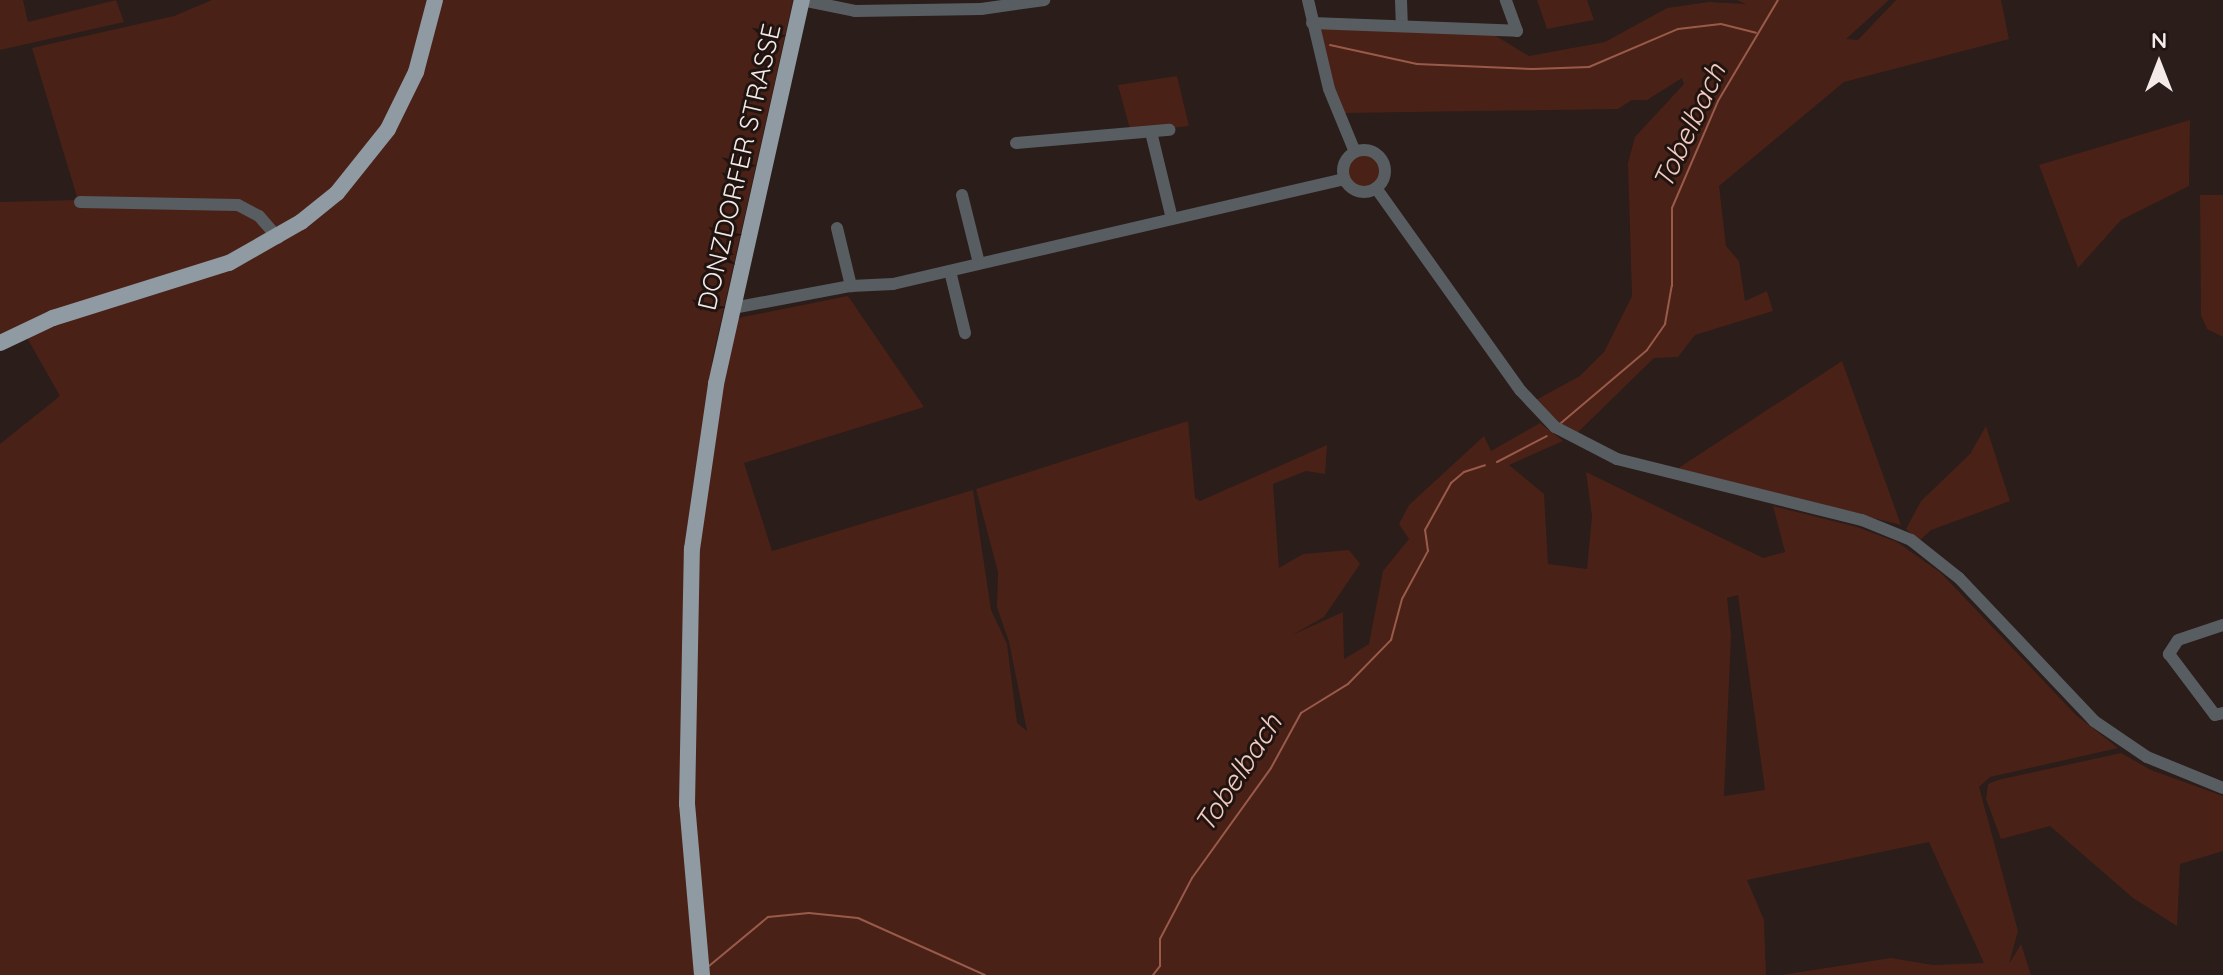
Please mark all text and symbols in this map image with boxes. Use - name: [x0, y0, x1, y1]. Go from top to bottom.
- street label: DONZDORFER STRASSE: [691, 21, 787, 313]
- north arrow: [2119, 24, 2199, 104]
- text: N: [2151, 26, 2167, 54]
- water label: Tobelbach: [1645, 58, 1733, 194]
- water label: Tobelbach: [1187, 708, 1289, 838]

